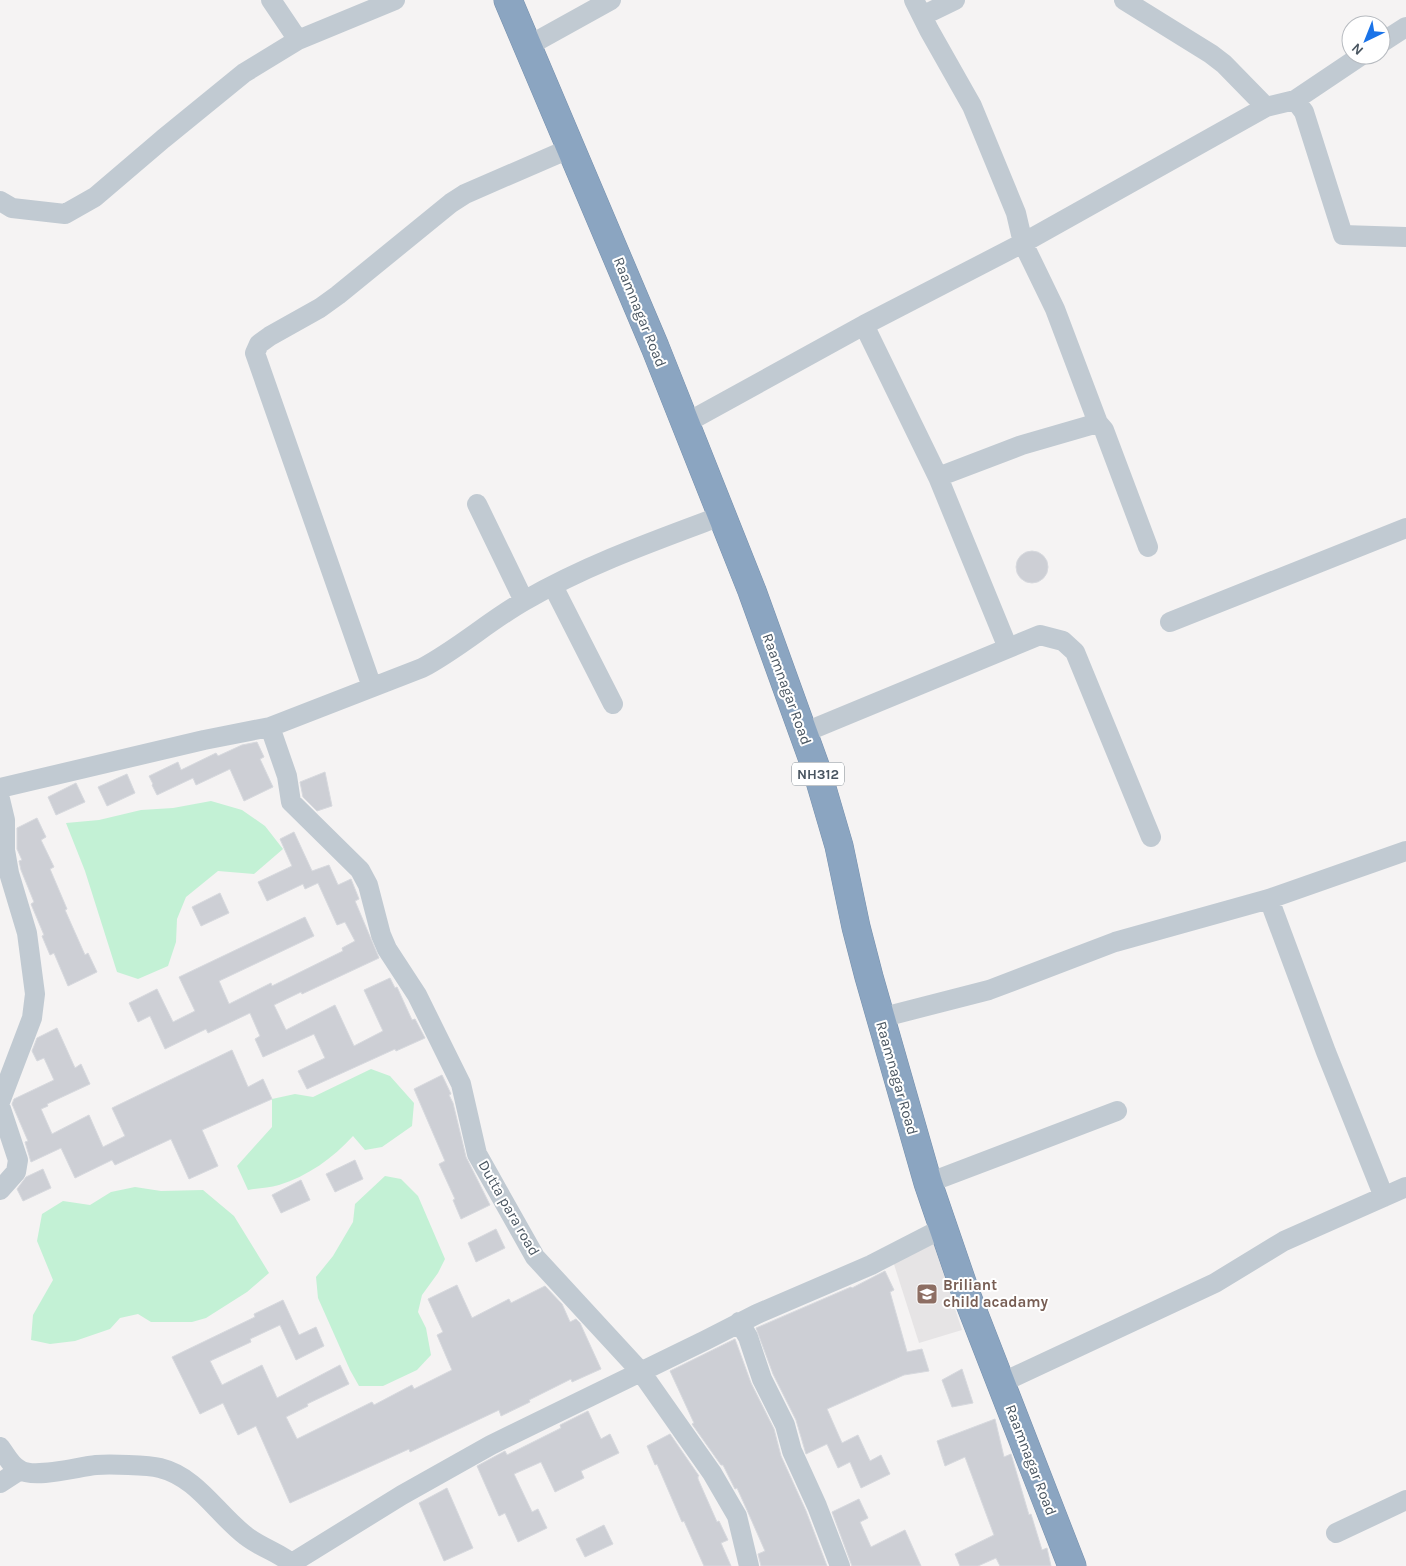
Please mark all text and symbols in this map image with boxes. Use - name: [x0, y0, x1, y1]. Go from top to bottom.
- north arrow: [1341, 15, 1391, 65]
- text: N: [1348, 39, 1367, 59]
- street label: Raamnagar Road: [610, 254, 670, 370]
- street label: Raamnagar Road: [758, 631, 816, 747]
- road number: NH312: [792, 762, 844, 786]
- street label: Raamnagar Road: [872, 1019, 922, 1137]
- street label: Dutta para road: [474, 1157, 544, 1259]
- place label: Briliant child acadamy: [943, 1276, 1048, 1311]
- school or university icon: Briliant child acadamy: [915, 1282, 939, 1306]
- street label: Raamnagar Road: [1002, 1402, 1060, 1518]

